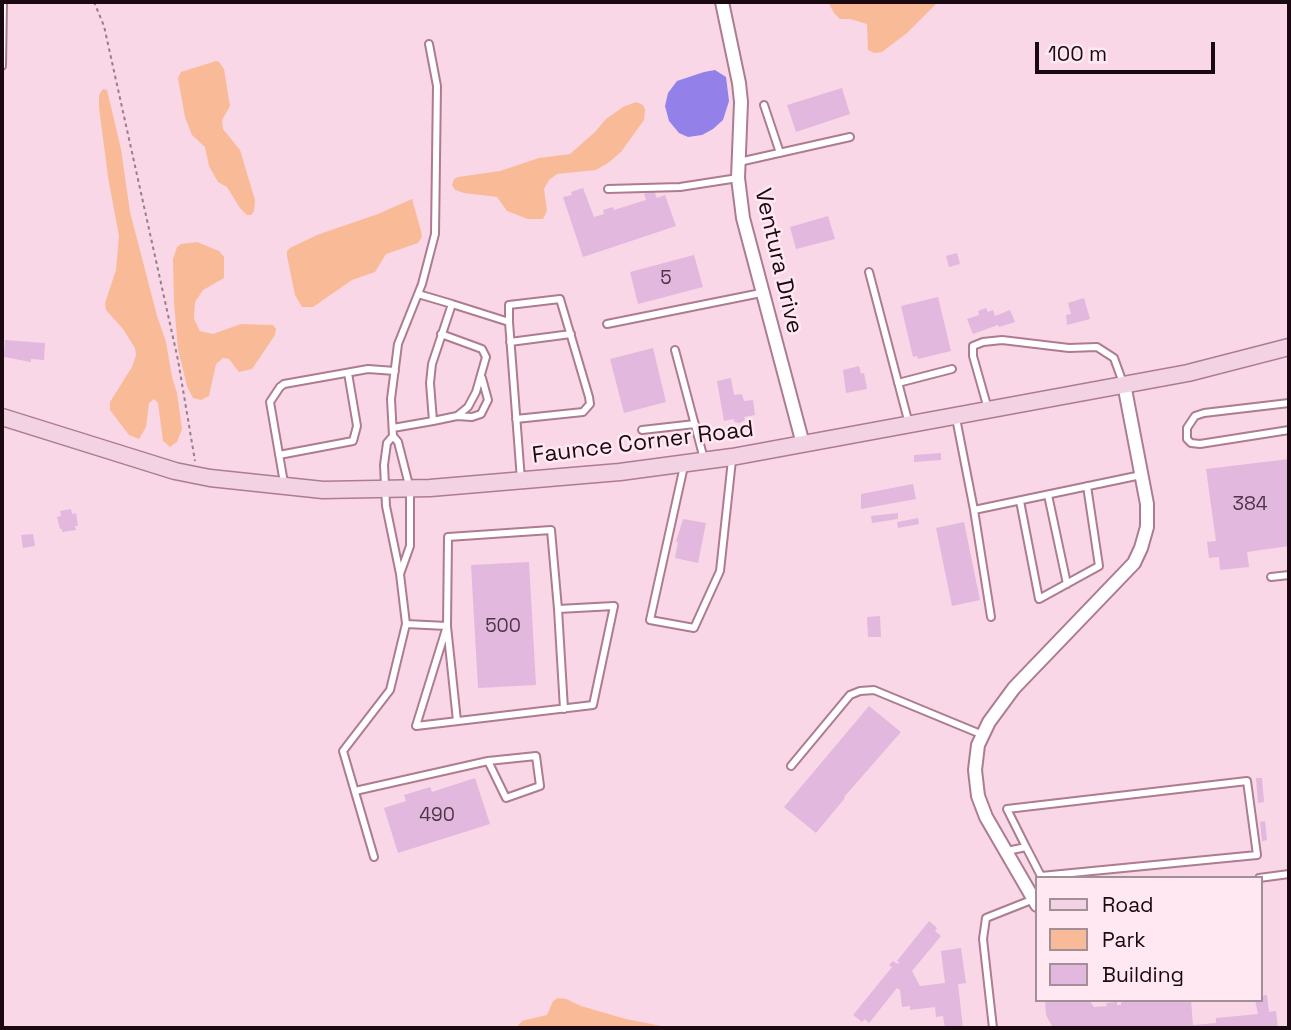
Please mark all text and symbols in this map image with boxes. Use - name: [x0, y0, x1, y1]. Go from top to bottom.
- scale bar: [1039, 28, 1219, 72]
- text: 100 m: [1048, 40, 1107, 67]
- street label: Ventura Drive: [748, 186, 808, 336]
- house number: 5: [660, 268, 672, 290]
- street label: Faunce Corner Road: [531, 416, 755, 470]
- house number: 384: [1232, 494, 1268, 516]
- house number: 500: [485, 616, 521, 638]
- house number: 490: [419, 805, 455, 827]
- legend: [1036, 876, 1263, 1002]
- text: Road: [1102, 891, 1154, 918]
- text: Park: [1102, 926, 1146, 953]
- text: Building: [1102, 961, 1184, 988]

